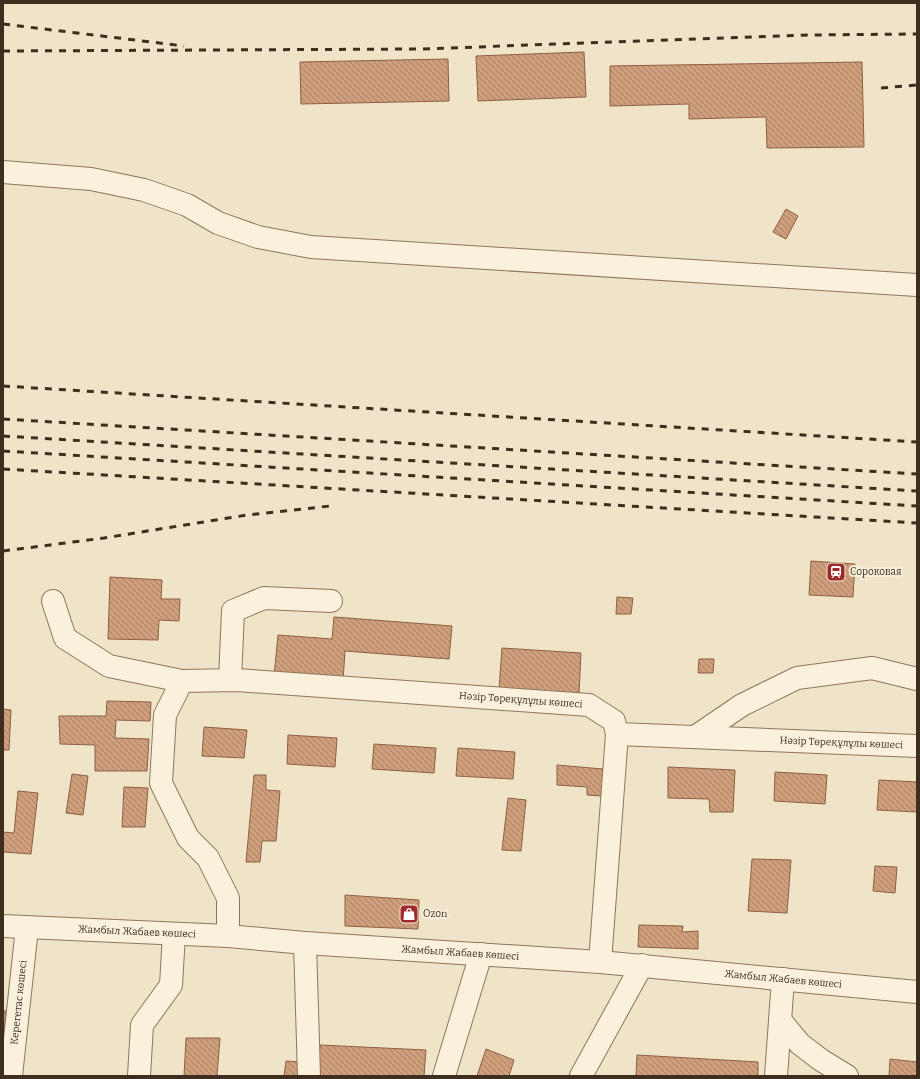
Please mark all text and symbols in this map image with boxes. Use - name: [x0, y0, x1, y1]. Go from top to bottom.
- station icon: Сороковая: [825, 561, 847, 583]
- place label: Сороковая: [850, 566, 902, 578]
- street label: Нәзір Төреқұлұлы көшесі: [459, 690, 583, 711]
- street label: Нәзір Төреқұлұлы көшесі: [779, 735, 903, 751]
- shop icon: Ozon: [398, 903, 420, 925]
- place label: Ozon: [423, 908, 448, 920]
- street label: Жамбыл Жабаев көшесі: [78, 923, 196, 941]
- street label: Жамбыл Жабаев көшесі: [401, 943, 519, 963]
- street label: Керегетас көшесі: [8, 960, 29, 1045]
- street label: Жамбыл Жабаев көшесі: [724, 968, 842, 991]

